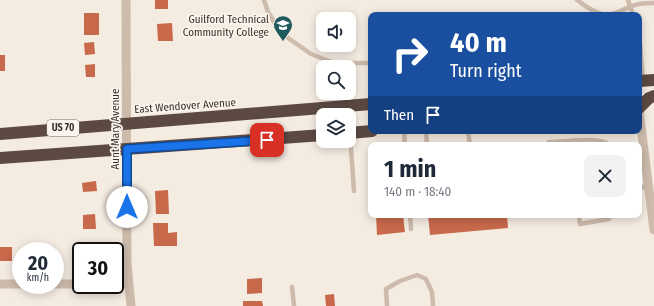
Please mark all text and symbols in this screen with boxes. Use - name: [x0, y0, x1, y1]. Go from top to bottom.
- map controls: [316, 12, 356, 148]
- button: sound: [316, 12, 356, 52]
- place label: Guilford Technical Community College: [183, 13, 269, 39]
- school or university icon: Guilford Technical Community College: [272, 14, 294, 42]
- text: 40 m: [450, 26, 507, 59]
- icon: right: [384, 28, 436, 80]
- button: search: [316, 60, 356, 100]
- text: Turn right: [450, 60, 522, 82]
- street label: Aunt Mary Avenue: [109, 88, 122, 170]
- street label: East Wendover Avenue: [134, 96, 236, 116]
- icon: arrive: [422, 104, 444, 126]
- text: Then: [384, 106, 414, 124]
- button: layers: [316, 108, 356, 148]
- road number: US 70: [47, 120, 79, 136]
- pin: [250, 123, 284, 157]
- icon: arrive: [256, 129, 278, 151]
- text: 1 min: [384, 155, 436, 183]
- button: close: [584, 155, 626, 197]
- text: 140 m · 18:40: [384, 184, 451, 199]
- position arrow: [106, 186, 148, 228]
- speed limit sign: 30: [72, 242, 124, 294]
- text: 20: [28, 251, 48, 275]
- text: km/h: [27, 272, 49, 284]

